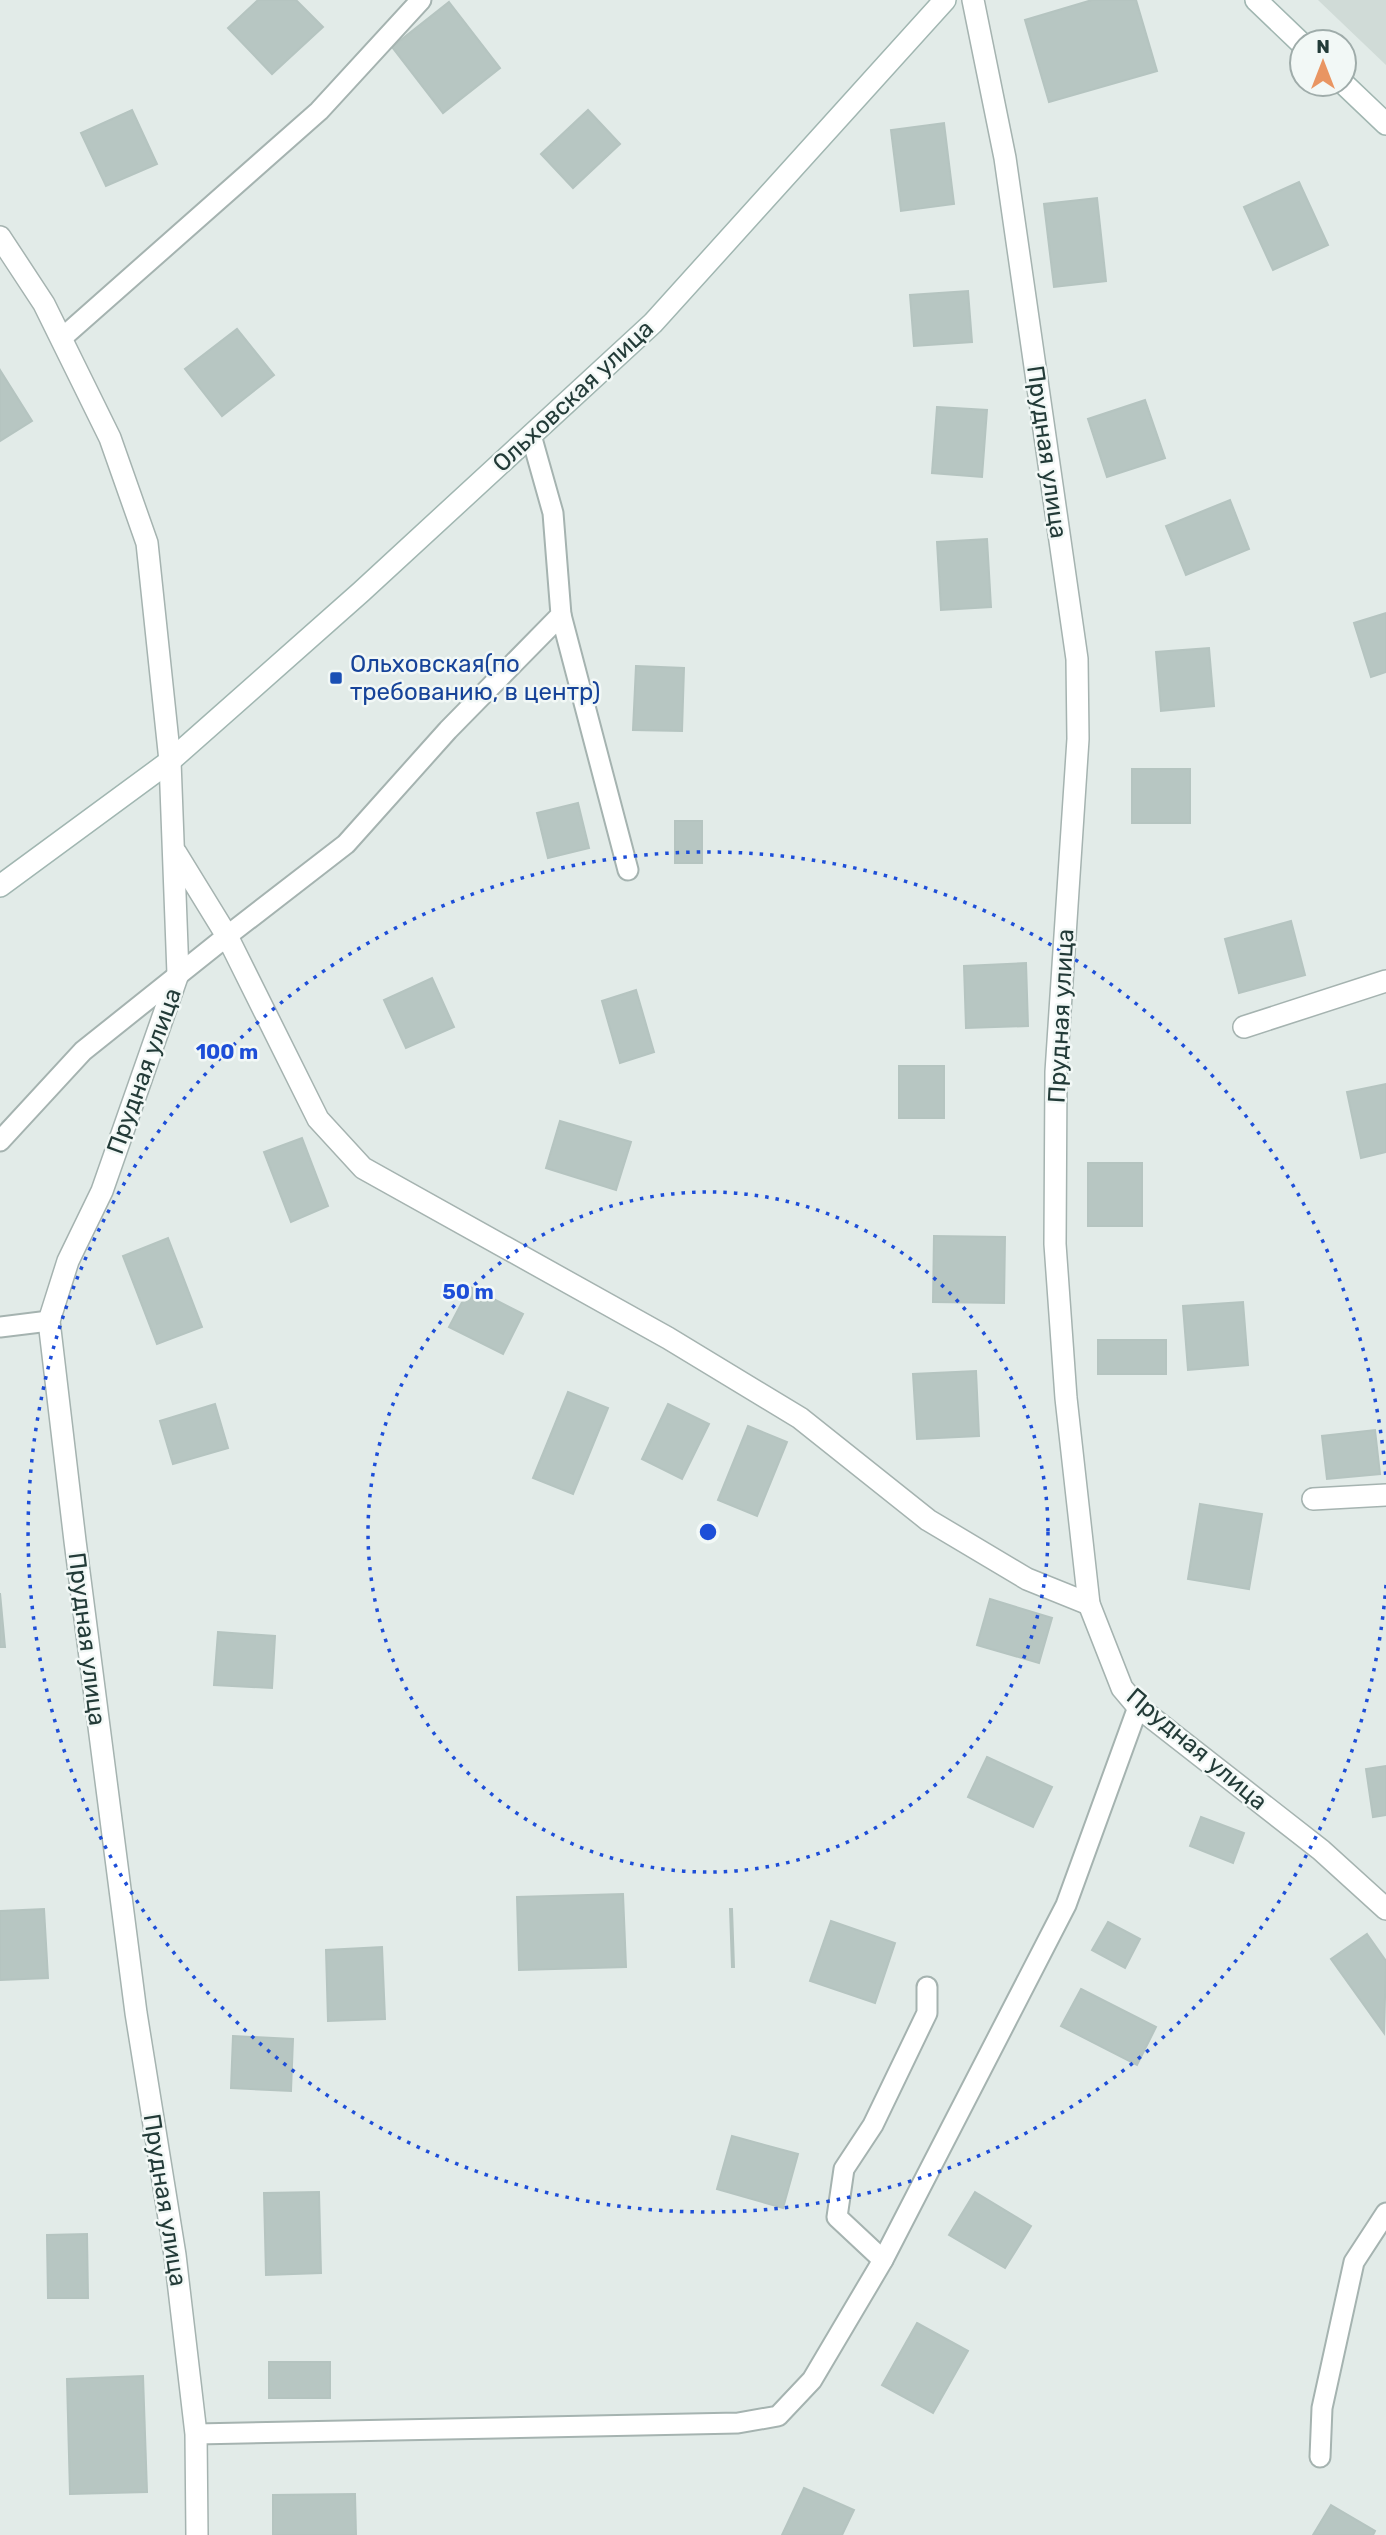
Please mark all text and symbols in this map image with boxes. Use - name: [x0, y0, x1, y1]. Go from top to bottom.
- north arrow: [1288, 28, 1358, 98]
- text: N: [1316, 35, 1330, 58]
- street label: Ольховская улица: [487, 314, 659, 478]
- street label: Прудная улица: [1021, 364, 1073, 540]
- place label: Ольховская(по требованию, в центр): [350, 650, 600, 706]
- marker: Ольховская(по требованию, в центр): [328, 670, 344, 686]
- street label: Прудная улица: [1042, 928, 1080, 1104]
- street label: Прудная улица: [101, 984, 187, 1158]
- text: 100 m: [196, 1039, 258, 1064]
- text: 50 m: [442, 1279, 494, 1304]
- centre of rings: [696, 1520, 720, 1544]
- street label: Прудная улица: [62, 1551, 112, 1727]
- street label: Прудная улица: [1121, 1682, 1273, 1816]
- street label: Прудная улица: [138, 2112, 192, 2288]

